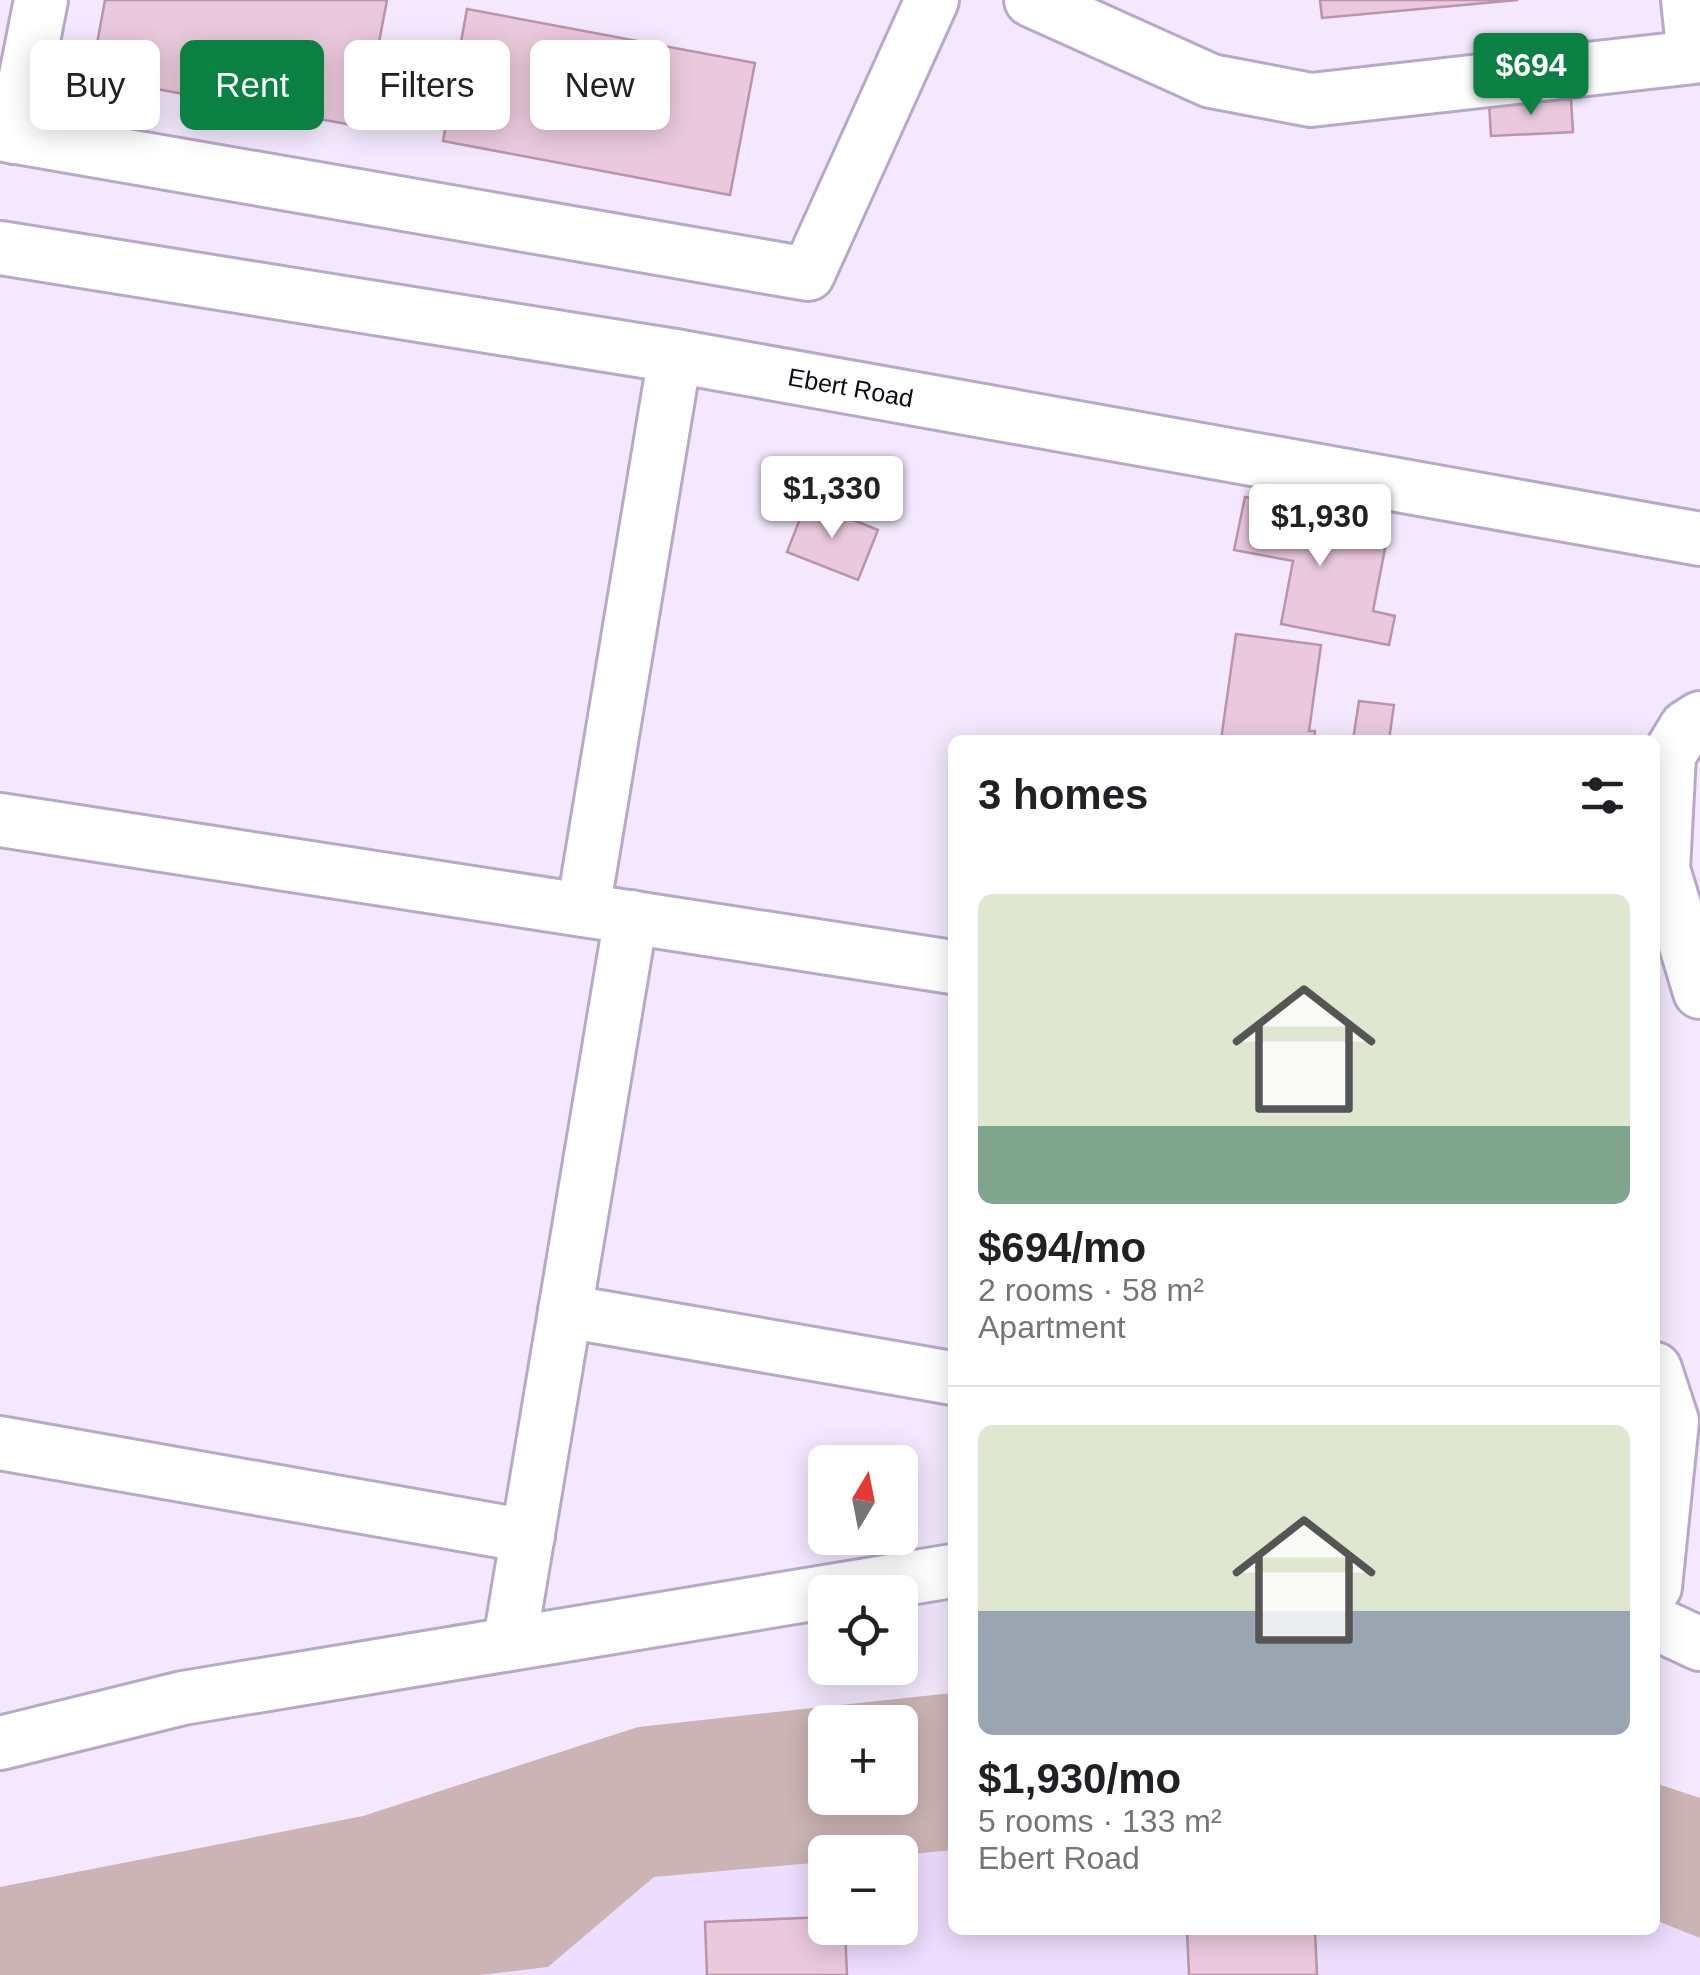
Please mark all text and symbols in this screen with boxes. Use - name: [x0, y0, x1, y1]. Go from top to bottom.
- pin: $694: [1472, 33, 1590, 118]
- chip: Buy: [30, 40, 160, 130]
- chip: Rent: [180, 40, 324, 130]
- chip: Filters: [344, 40, 510, 130]
- chip: New: [530, 40, 670, 130]
- text: $694: [1495, 47, 1567, 83]
- street label: Ebert Road: [786, 362, 915, 412]
- pin: $1,330: [751, 456, 913, 541]
- text: $1,330: [783, 470, 881, 506]
- pin: $1,930: [1239, 484, 1401, 569]
- text: $1,930: [1271, 498, 1369, 534]
- icon: filters: [1575, 768, 1630, 823]
- text: 3 homes: [978, 771, 1148, 818]
- icon: home: [1214, 959, 1394, 1139]
- text: $694/mo: [978, 1224, 1146, 1271]
- text: 2 rooms · 58 m²: [978, 1272, 1204, 1308]
- text: Apartment: [978, 1309, 1126, 1345]
- north arrow: [808, 1445, 918, 1555]
- map controls: [808, 1445, 918, 1945]
- icon: home: [1214, 1490, 1394, 1670]
- button: locate: [808, 1575, 918, 1685]
- button: +: [808, 1705, 918, 1815]
- text: $1,930/mo: [978, 1755, 1181, 1802]
- text: 5 rooms · 133 m²: [978, 1803, 1222, 1839]
- button: −: [808, 1835, 918, 1945]
- text: Ebert Road: [978, 1840, 1140, 1876]

